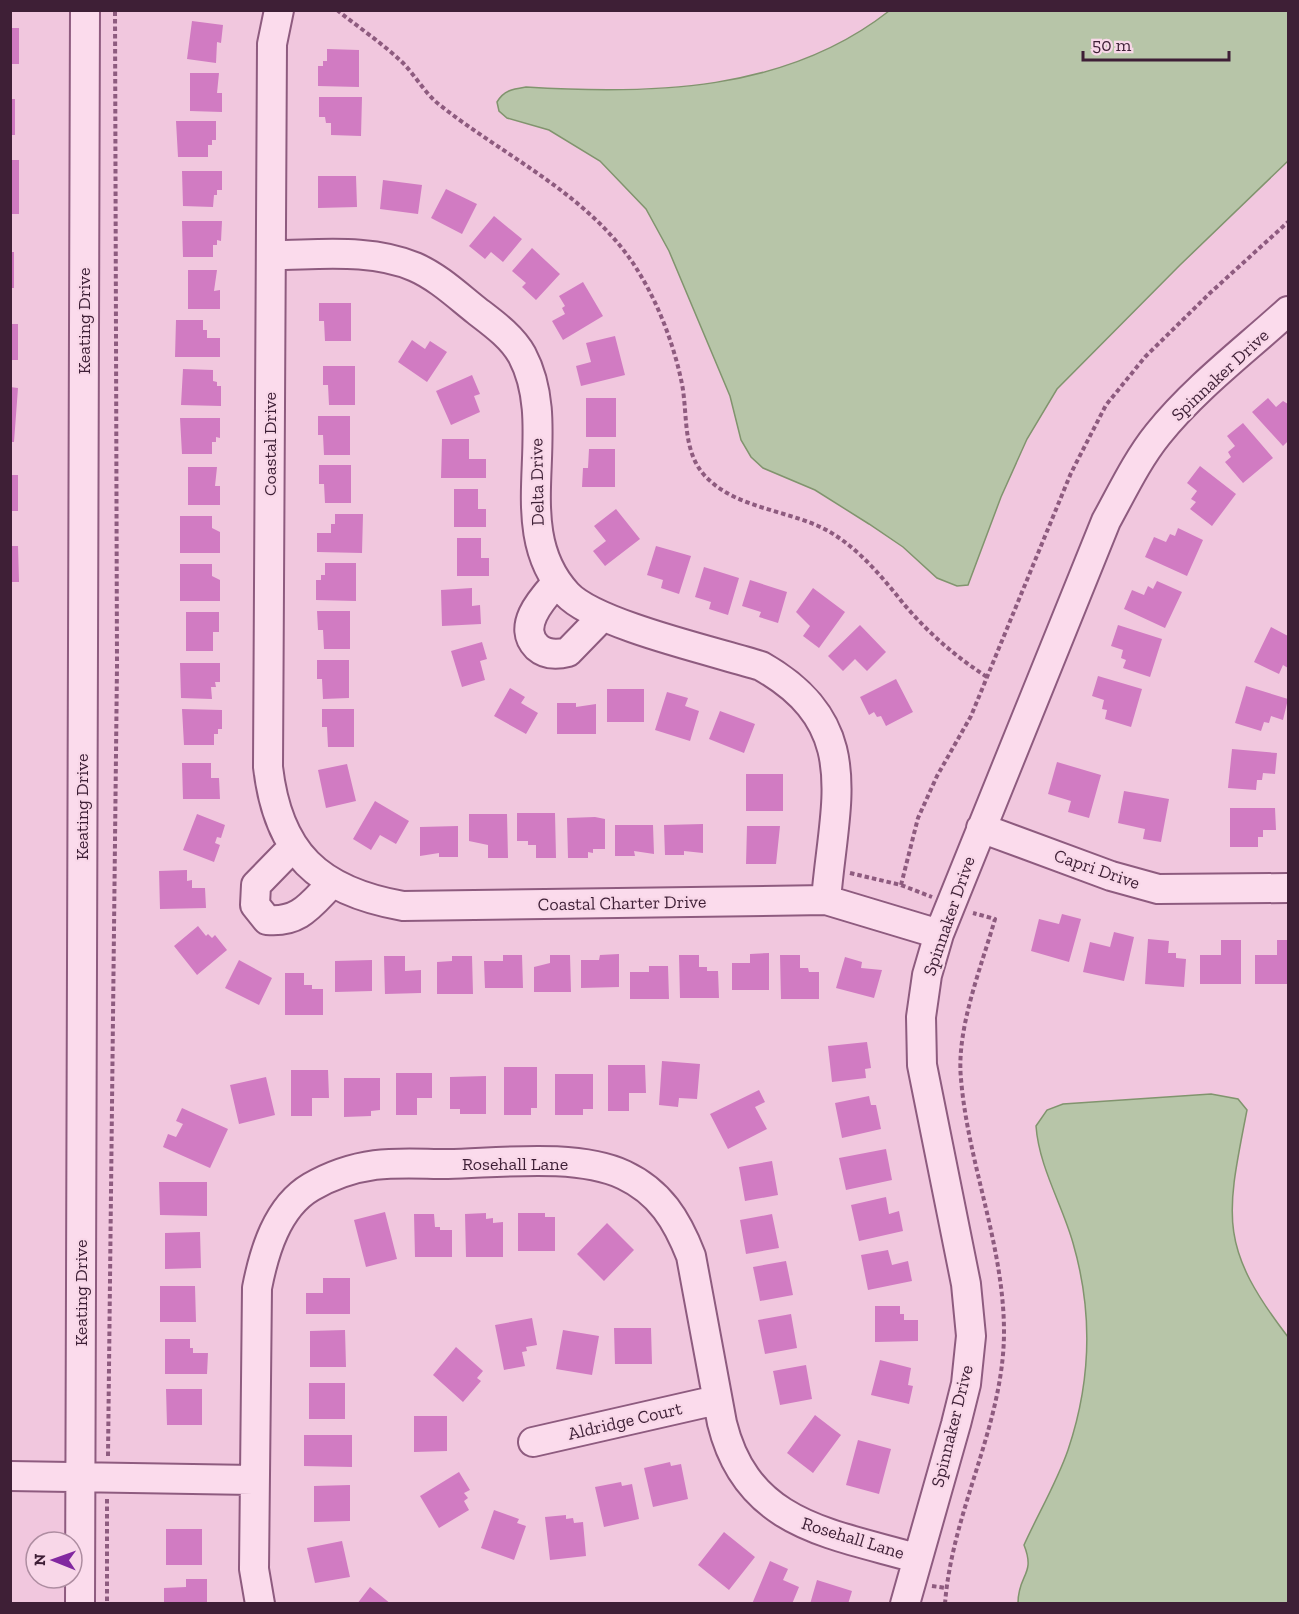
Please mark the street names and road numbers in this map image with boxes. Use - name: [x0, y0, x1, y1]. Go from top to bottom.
- street label: Keating Drive: [73, 268, 95, 374]
- street label: Spinnaker Drive: [1167, 324, 1273, 426]
- street label: Coastal Drive: [259, 392, 281, 496]
- street label: Delta Drive: [525, 438, 549, 526]
- street label: Keating Drive: [71, 754, 93, 860]
- street label: Capri Drive: [1051, 844, 1143, 894]
- street label: Spinnaker Drive: [918, 853, 980, 979]
- street label: Coastal Charter Drive: [538, 891, 706, 915]
- street label: Rosehall Lane: [462, 1153, 568, 1175]
- street label: Keating Drive: [70, 1240, 92, 1346]
- street label: Spinnaker Drive: [926, 1363, 978, 1489]
- street label: Aldridge Court: [566, 1397, 685, 1445]
- street label: Rosehall Lane: [799, 1512, 907, 1564]

